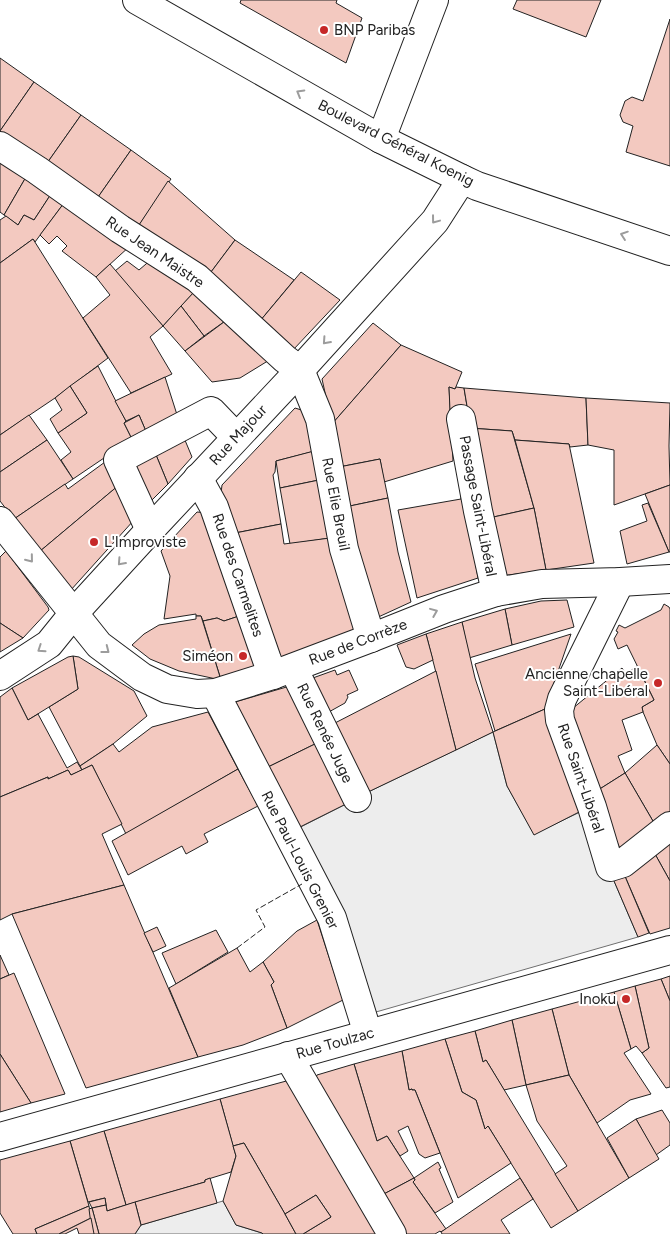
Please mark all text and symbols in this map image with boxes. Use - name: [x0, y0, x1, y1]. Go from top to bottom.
- place label: BNP Paribas: [334, 21, 415, 39]
- marker: BNP Paribas: [318, 24, 330, 36]
- one-way arrow: [296, 89, 305, 99]
- street label: Boulevard Général Koenig: [315, 96, 477, 190]
- street label: Rue Jean Maistre: [102, 212, 208, 292]
- one-way arrow: [433, 214, 441, 223]
- one-way arrow: [620, 231, 629, 241]
- one-way arrow: [323, 335, 332, 344]
- street label: Rue Majour: [205, 401, 271, 469]
- street label: Passage Saint-Libéral: [455, 434, 501, 578]
- street label: Rue Elie Breuil: [318, 456, 354, 552]
- street label: Rue des Carmelites: [208, 511, 268, 639]
- place label: L'Improviste: [104, 533, 186, 551]
- marker: L'Improviste: [88, 536, 100, 548]
- one-way arrow: [25, 553, 33, 562]
- one-way arrow: [117, 557, 126, 566]
- one-way arrow: [429, 608, 438, 619]
- street label: Rue de Corrèze: [306, 615, 410, 669]
- one-way arrow: [37, 643, 47, 652]
- one-way arrow: [100, 644, 109, 652]
- place label: Siméon: [182, 647, 233, 665]
- marker: Siméon: [237, 650, 249, 662]
- place label: Ancienne chapelle Saint-Libéral: [525, 665, 648, 700]
- marker: Ancienne chapelle Saint-Libéral: [652, 677, 664, 689]
- street label: Rue Renée Juge: [293, 680, 357, 786]
- street label: Rue Saint-Libéral: [554, 721, 608, 835]
- street label: Rue Paul-Louis Grenier: [257, 788, 343, 932]
- place label: Inoku: [579, 990, 616, 1008]
- marker: Inoku: [620, 993, 632, 1005]
- street label: Rue Toulzac: [294, 1023, 376, 1063]

